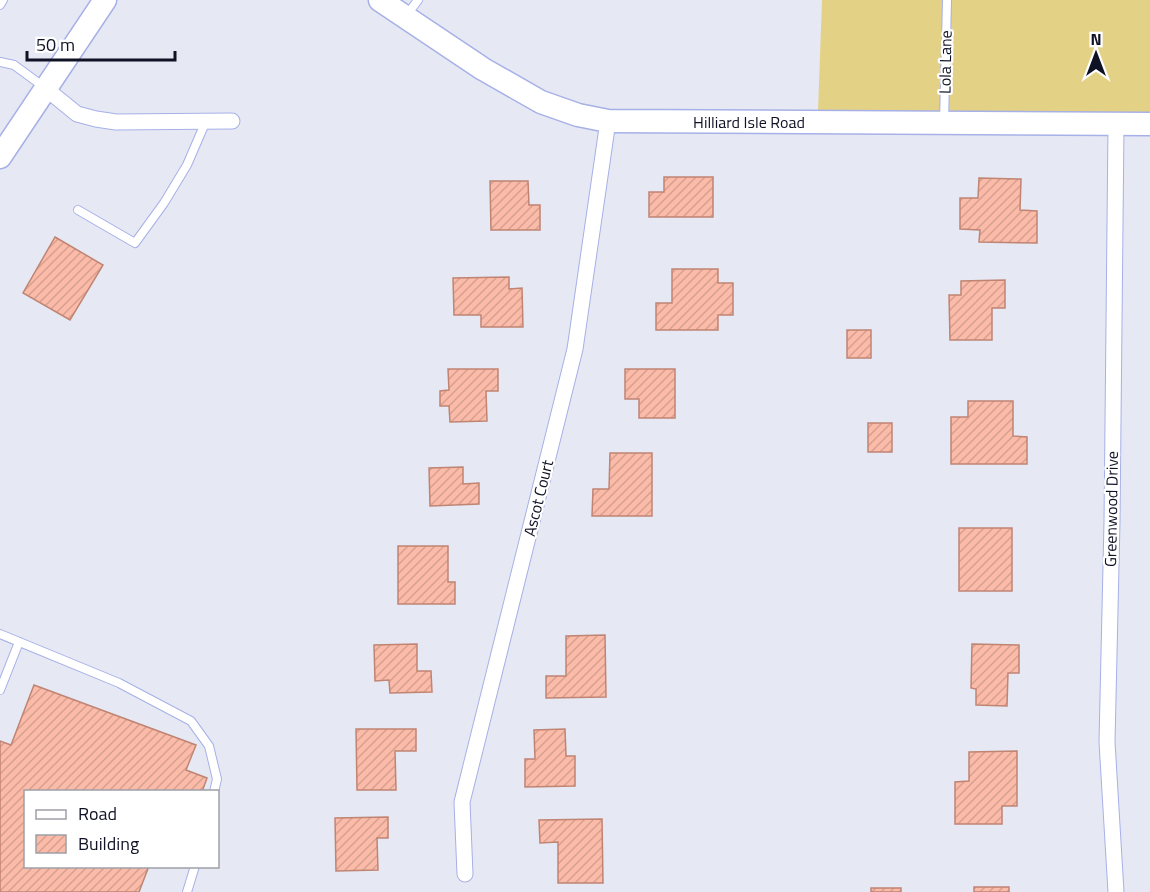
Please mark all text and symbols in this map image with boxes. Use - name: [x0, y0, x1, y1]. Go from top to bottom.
- scale bar: [27, 24, 176, 62]
- north arrow: [1066, 24, 1126, 84]
- text: N: [1090, 27, 1102, 51]
- street label: Lola Lane: [932, 30, 958, 94]
- text: 50 m: [36, 31, 75, 58]
- street label: Hilliard Isle Road: [693, 110, 805, 134]
- street label: Greenwood Drive: [1098, 451, 1124, 567]
- street label: Ascot Court: [517, 457, 559, 539]
- legend: [24, 790, 219, 868]
- text: Road: [78, 800, 117, 827]
- text: Building: [78, 830, 139, 857]

